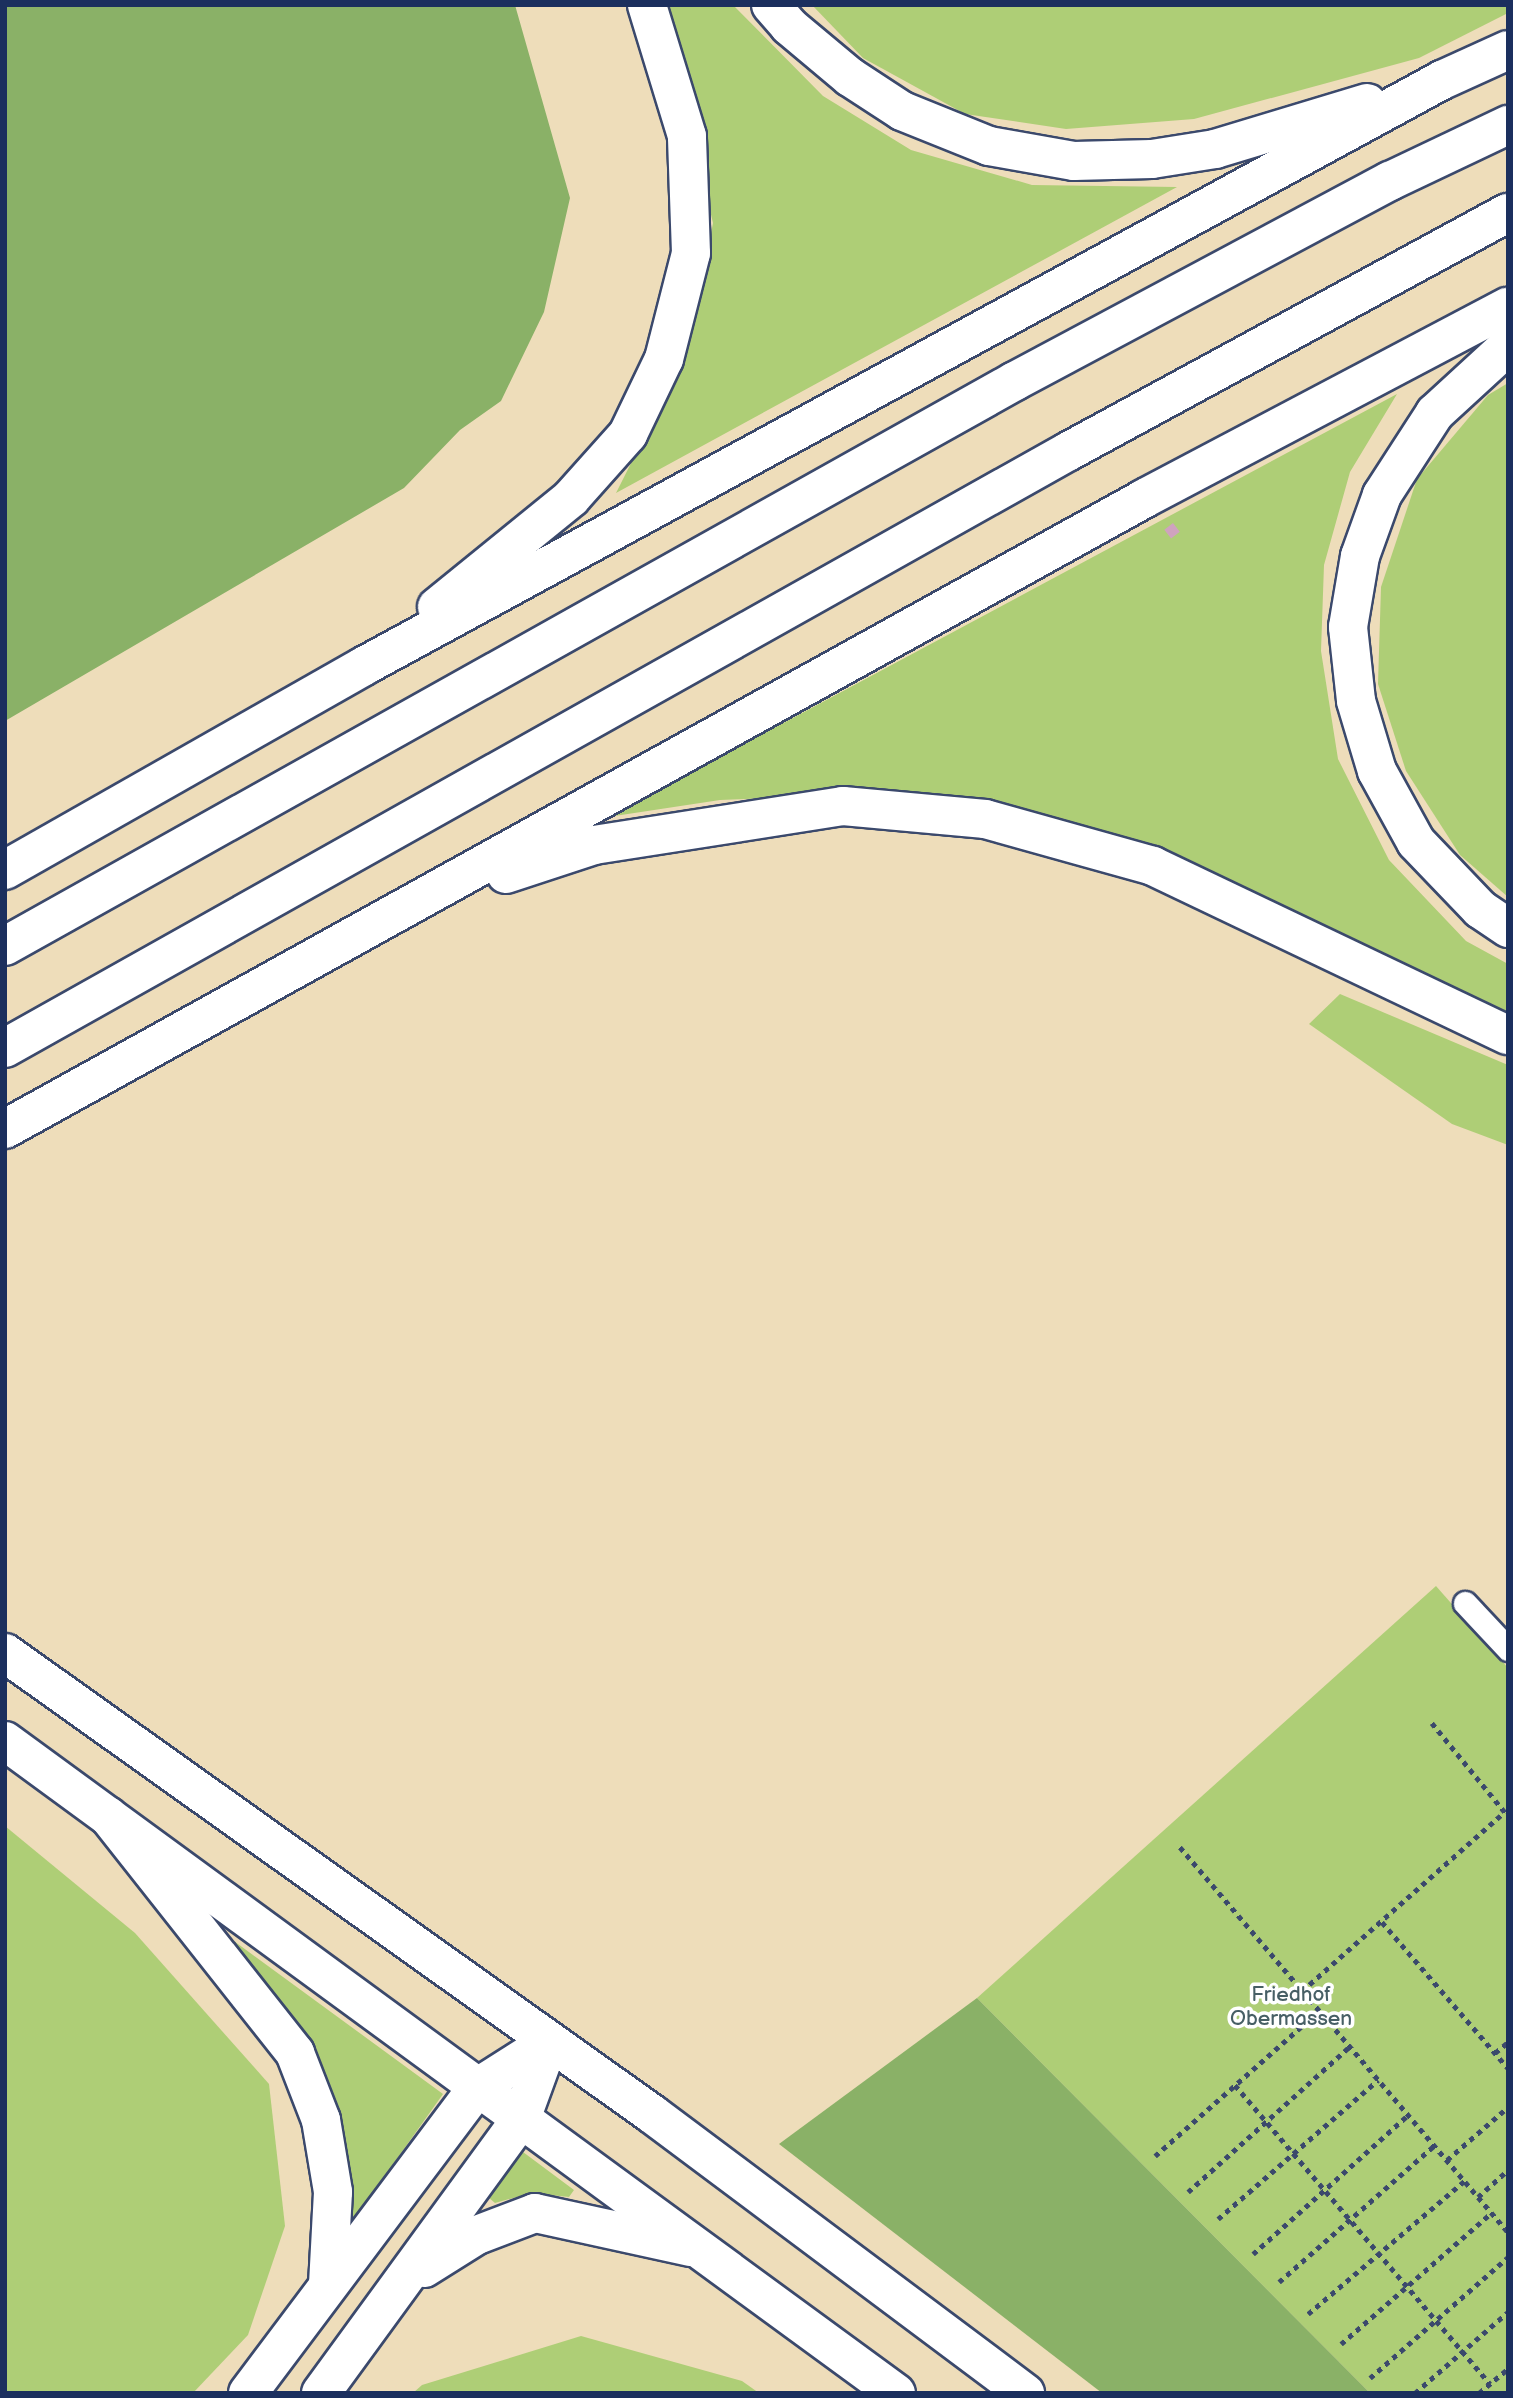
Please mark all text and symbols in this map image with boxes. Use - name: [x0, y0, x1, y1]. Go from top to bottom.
- park label: Friedhof Obermassen: [1230, 1982, 1352, 2032]

